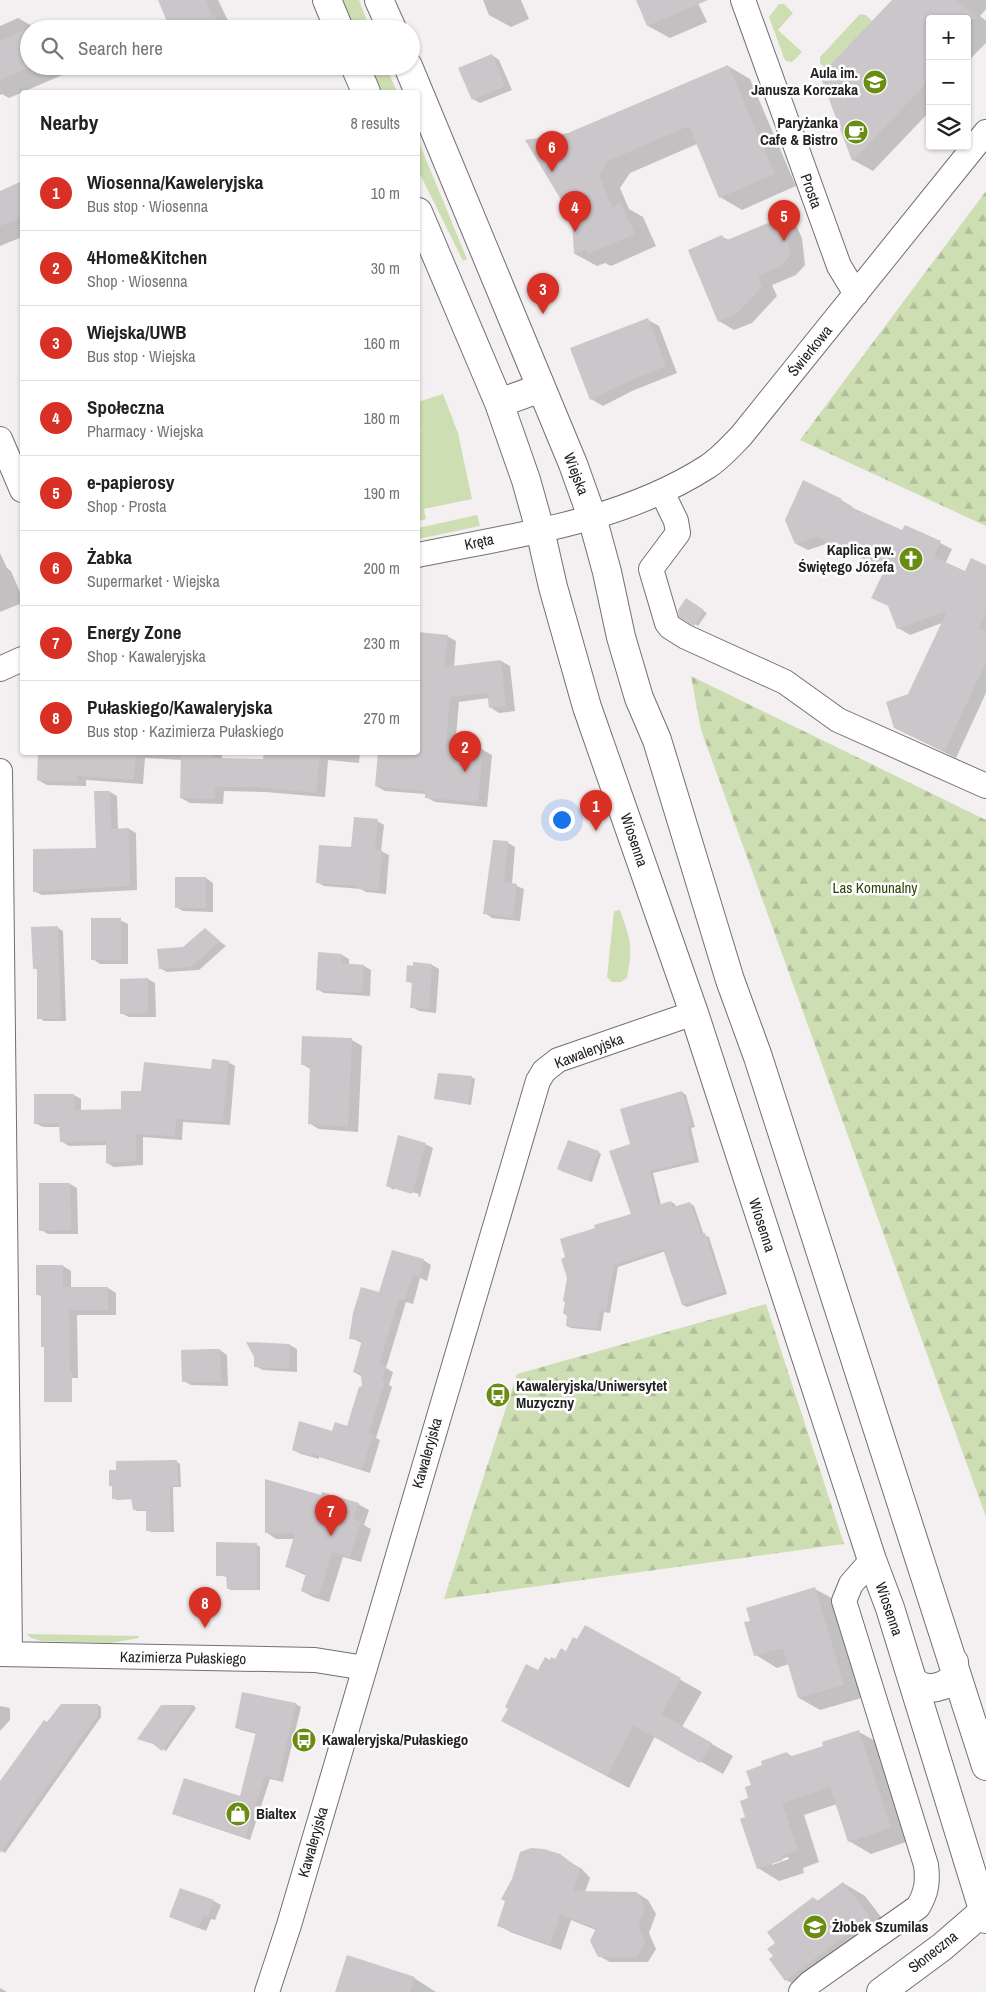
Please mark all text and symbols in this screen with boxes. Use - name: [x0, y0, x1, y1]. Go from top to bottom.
- map controls: [926, 15, 971, 150]
- button: +: [926, 15, 971, 60]
- search box: [20, 20, 420, 75]
- icon: search: [38, 34, 66, 62]
- text: Search here: [78, 35, 163, 61]
- button: −: [926, 60, 971, 105]
- place label: Aula im. Janusza Korczaka: [751, 62, 858, 100]
- school or university icon: Aula im. Janusza Korczaka: [862, 69, 888, 95]
- button: layers: [926, 105, 971, 150]
- text: Nearby: [40, 108, 98, 137]
- text: 8 results: [350, 112, 400, 134]
- place label: Paryżanka Cafe & Bistro: [760, 112, 838, 150]
- cafe icon: Paryżanka Cafe & Bistro: [843, 119, 869, 145]
- pin: 6: [536, 131, 568, 172]
- text: Wiosenna/Kaweleryjska: [87, 169, 264, 195]
- street label: Prosta: [796, 171, 827, 211]
- text: 1: [52, 182, 60, 204]
- text: 10 m: [371, 182, 400, 204]
- pin: 4: [559, 191, 591, 232]
- text: Bus stop · Wiosenna: [87, 195, 208, 217]
- pin: 5: [768, 200, 800, 241]
- text: 4Home&Kitchen: [87, 244, 207, 270]
- text: 2: [52, 257, 60, 279]
- text: 30 m: [371, 257, 400, 279]
- text: Shop · Wiosenna: [87, 270, 188, 292]
- pin: 3: [527, 273, 559, 314]
- text: Wiejska/UWB: [87, 319, 186, 345]
- street label: Świerkowa: [783, 321, 837, 381]
- text: 3: [52, 332, 60, 354]
- text: 160 m: [364, 332, 400, 354]
- text: Bus stop · Wiejska: [87, 345, 196, 367]
- text: Społeczna: [87, 394, 164, 420]
- text: 4: [52, 407, 60, 429]
- text: 180 m: [364, 407, 400, 429]
- text: Pharmacy · Wiejska: [87, 420, 204, 442]
- street label: Wiejska: [559, 450, 594, 498]
- text: e-papierosy: [87, 469, 174, 495]
- text: 5: [52, 482, 60, 504]
- text: 190 m: [364, 482, 400, 504]
- text: Shop · Prosta: [87, 495, 167, 517]
- street label: Kręta: [462, 528, 496, 555]
- place label: Kaplica pw. Świętego Józefa: [798, 539, 894, 577]
- text: Żabka: [87, 544, 132, 570]
- church icon: Kaplica pw. Świętego Józefa: [898, 546, 924, 572]
- text: 6: [52, 557, 60, 579]
- text: 200 m: [364, 557, 400, 579]
- text: Supermarket · Wiejska: [87, 570, 220, 592]
- text: Energy Zone: [87, 619, 181, 645]
- text: 7: [52, 632, 60, 654]
- text: 230 m: [364, 632, 400, 654]
- text: Shop · Kawaleryjska: [87, 645, 206, 667]
- text: Pułaskiego/Kawaleryjska: [87, 694, 272, 720]
- text: 8: [52, 707, 60, 729]
- text: 270 m: [364, 707, 400, 729]
- text: Bus stop · Kazimierza Pułaskiego: [87, 720, 284, 742]
- pin: 2: [449, 731, 481, 772]
- pin: 1: [580, 790, 612, 831]
- your location: [549, 807, 575, 833]
- street label: Wiosenna: [616, 810, 653, 870]
- park label: Las Komunalny: [833, 877, 918, 898]
- street label: Kawaleryjska: [551, 1028, 627, 1073]
- street label: Wiosenna: [744, 1195, 781, 1255]
- place label: Kawaleryjska/Uniwersytet Muzyczny: [516, 1375, 667, 1413]
- bus stop icon: Kawaleryjska/Uniwersytet Muzyczny: [485, 1382, 511, 1408]
- street label: Kawaleryjska: [406, 1415, 447, 1491]
- pin: 7: [315, 1495, 347, 1536]
- street label: Wiosenna: [871, 1579, 908, 1639]
- pin: 8: [189, 1587, 221, 1628]
- street label: Kazimierza Pułaskiego: [120, 1646, 247, 1669]
- bus stop icon: Kawaleryjska/Pułaskiego: [291, 1727, 317, 1753]
- place label: Kawaleryjska/Pułaskiego: [322, 1729, 468, 1750]
- shop icon: Bialtex: [225, 1801, 251, 1827]
- place label: Bialtex: [256, 1803, 296, 1824]
- street label: Kawaleryjska: [292, 1804, 333, 1880]
- school or university icon: Żłobek Szumilas: [802, 1914, 828, 1940]
- place label: Żłobek Szumilas: [832, 1916, 929, 1937]
- street label: Słoneczna: [904, 1926, 962, 1978]

